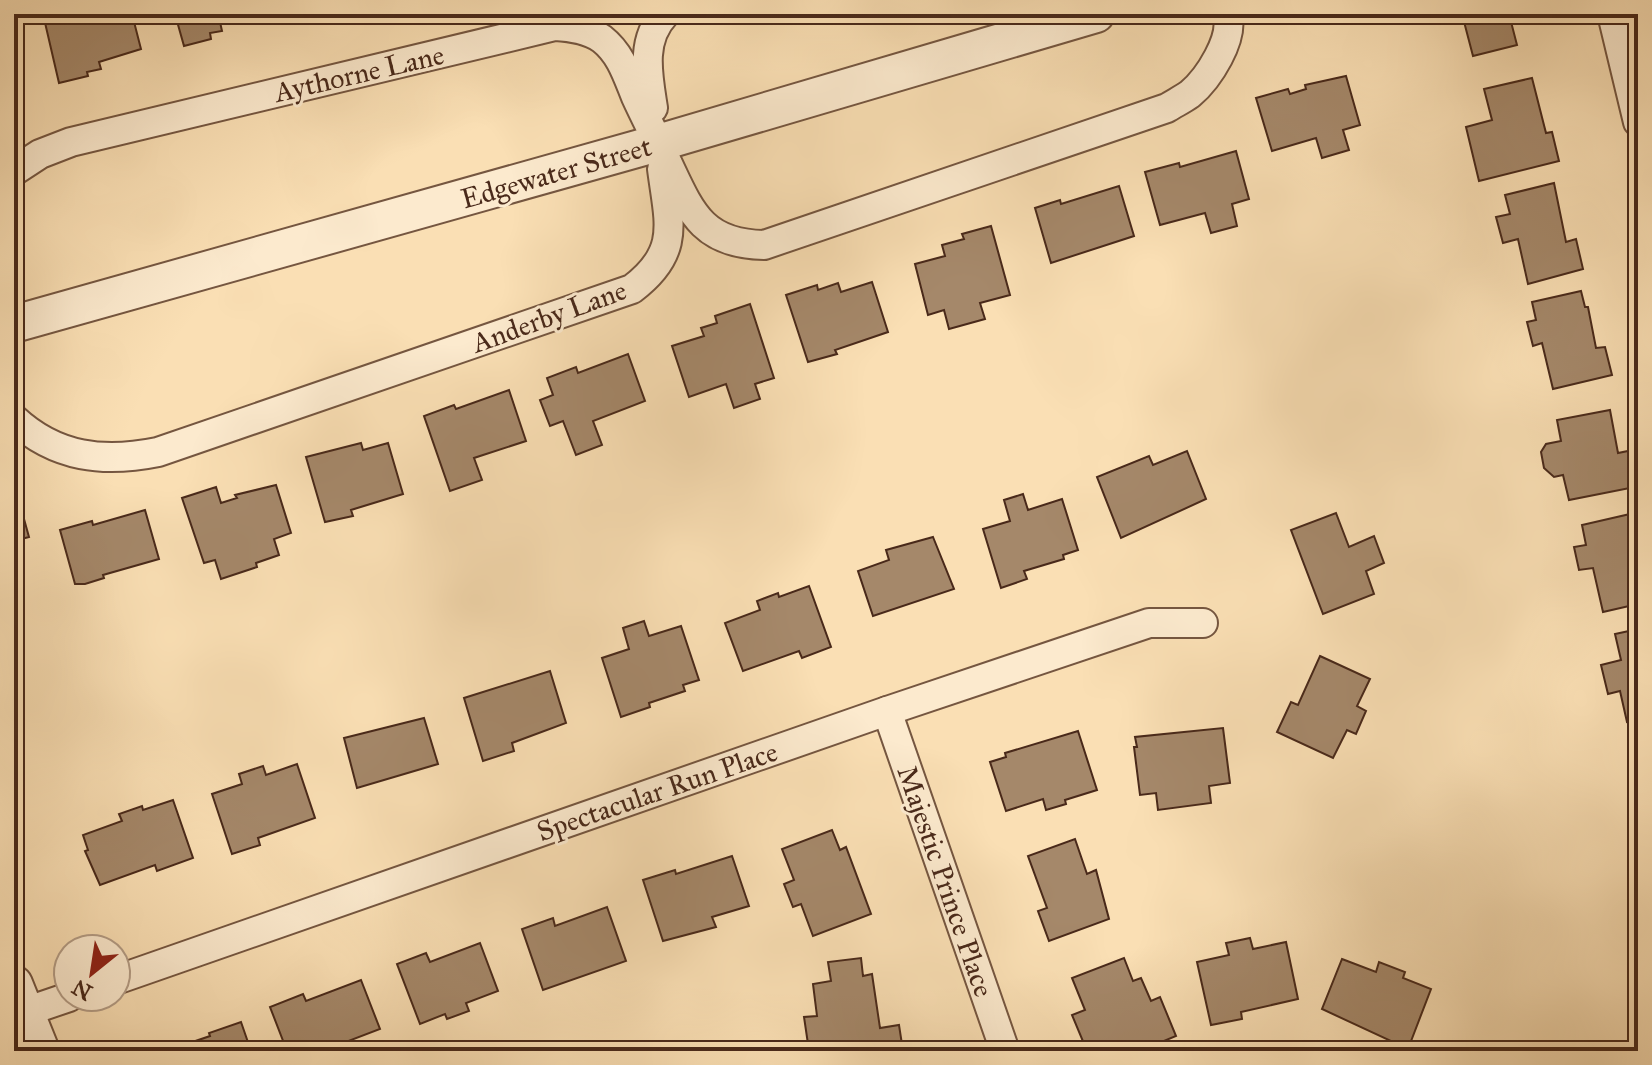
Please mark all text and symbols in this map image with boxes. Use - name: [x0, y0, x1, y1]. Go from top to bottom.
- street label: Aythorne Lane: [270, 37, 447, 110]
- street label: Edgewater Street: [457, 129, 656, 216]
- street label: Anderby Lane: [466, 272, 631, 361]
- street label: Spectacular Run Place: [532, 734, 782, 849]
- street label: Majestic Prince Place: [890, 761, 1002, 1001]
- north arrow: [52, 933, 132, 1013]
- text: N: [67, 973, 97, 1006]

